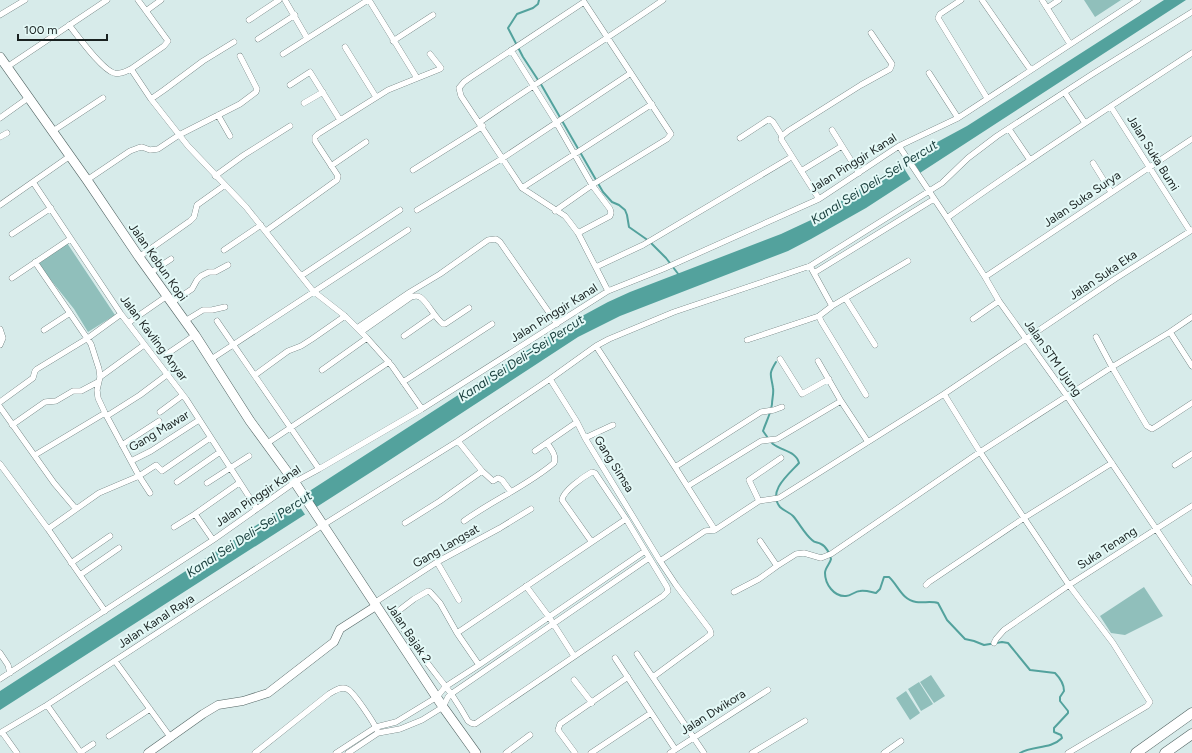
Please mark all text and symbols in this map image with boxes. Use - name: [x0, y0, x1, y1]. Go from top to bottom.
- scale bar: [18, 16, 107, 42]
- text: 100 m: [24, 23, 58, 37]
- street label: Jalan Suka Bumi: [1124, 113, 1182, 193]
- street label: Jalan Pinggir Kanal: [807, 131, 899, 195]
- water label: Kanal Sei Deli–Sei Percut: [808, 136, 941, 227]
- street label: Jalan Suka Surya: [1041, 168, 1123, 230]
- street label: Jalan Kebun Kopi: [126, 220, 190, 304]
- street label: Jalan Suka Eka: [1067, 247, 1139, 303]
- street label: Jalan Pinggir Kanal: [508, 281, 600, 345]
- street label: Jalan Kavling Anyar: [117, 292, 191, 384]
- water label: Kanal Sei Deli–Sei Percut: [455, 311, 587, 404]
- street label: Jalan STM Ujung: [1021, 317, 1085, 399]
- street label: Gang Mawar: [126, 408, 192, 454]
- street label: Gang Simsa: [591, 433, 637, 495]
- street label: Jalan Pinggir Kanal: [213, 462, 303, 530]
- water label: Kanal Sei Deli–Sei Percut: [183, 487, 315, 580]
- street label: Gang Langsat: [410, 521, 482, 571]
- street label: Suka Tenang: [1075, 524, 1139, 572]
- street label: Jalan Kanal Raya: [115, 591, 197, 651]
- street label: Jalan Bajak 2: [384, 600, 434, 666]
- street label: Jalan Dwikora: [678, 686, 748, 738]

